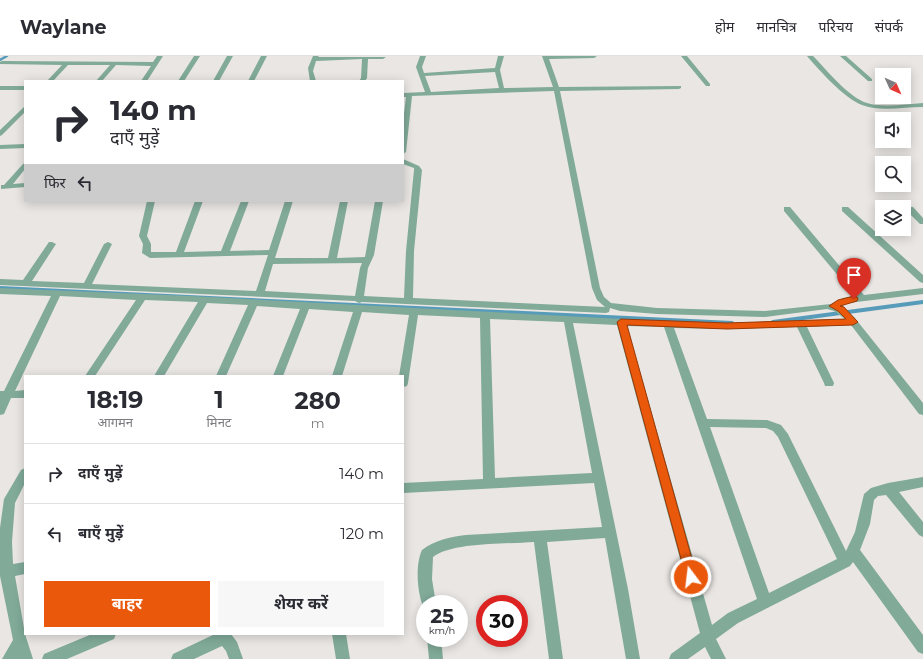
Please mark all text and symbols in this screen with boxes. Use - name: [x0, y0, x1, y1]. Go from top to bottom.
- text: Waylane: [20, 16, 107, 39]
- text: होम: [715, 18, 734, 36]
- text: मानचित्र: [756, 18, 797, 36]
- text: परिचय: [819, 18, 853, 36]
- text: संपर्क: [875, 18, 903, 36]
- north arrow: [875, 68, 911, 104]
- map controls: [875, 68, 911, 236]
- text: 140 m: [110, 93, 197, 127]
- icon: right: [44, 96, 96, 148]
- button: sound: [875, 112, 911, 148]
- text: दाएँ मुड़ें: [110, 127, 159, 149]
- button: search: [875, 156, 911, 192]
- icon: left: [74, 172, 96, 194]
- text: फिर: [44, 173, 66, 192]
- button: layers: [875, 200, 911, 236]
- pin: [837, 258, 871, 299]
- icon: arrive: [843, 264, 865, 286]
- text: 18:19: [87, 385, 143, 414]
- text: 1: [214, 385, 224, 414]
- text: 280: [295, 386, 341, 415]
- text: आगमन: [97, 414, 133, 430]
- text: मिनट: [206, 414, 231, 430]
- text: m: [311, 415, 325, 431]
- icon: right: [44, 463, 66, 485]
- text: दाएँ मुड़ें: [78, 463, 123, 482]
- text: 140 m: [339, 464, 384, 483]
- icon: left: [44, 523, 66, 545]
- text: बाएँ मुड़ें: [78, 523, 123, 542]
- text: 120 m: [340, 524, 384, 543]
- position arrow: [670, 556, 712, 598]
- button: बाहर: [44, 581, 210, 627]
- button: शेयर करें: [218, 581, 384, 627]
- speed limit sign: 30: [476, 595, 528, 647]
- text: 25: [430, 604, 454, 628]
- text: km/h: [429, 624, 455, 637]

